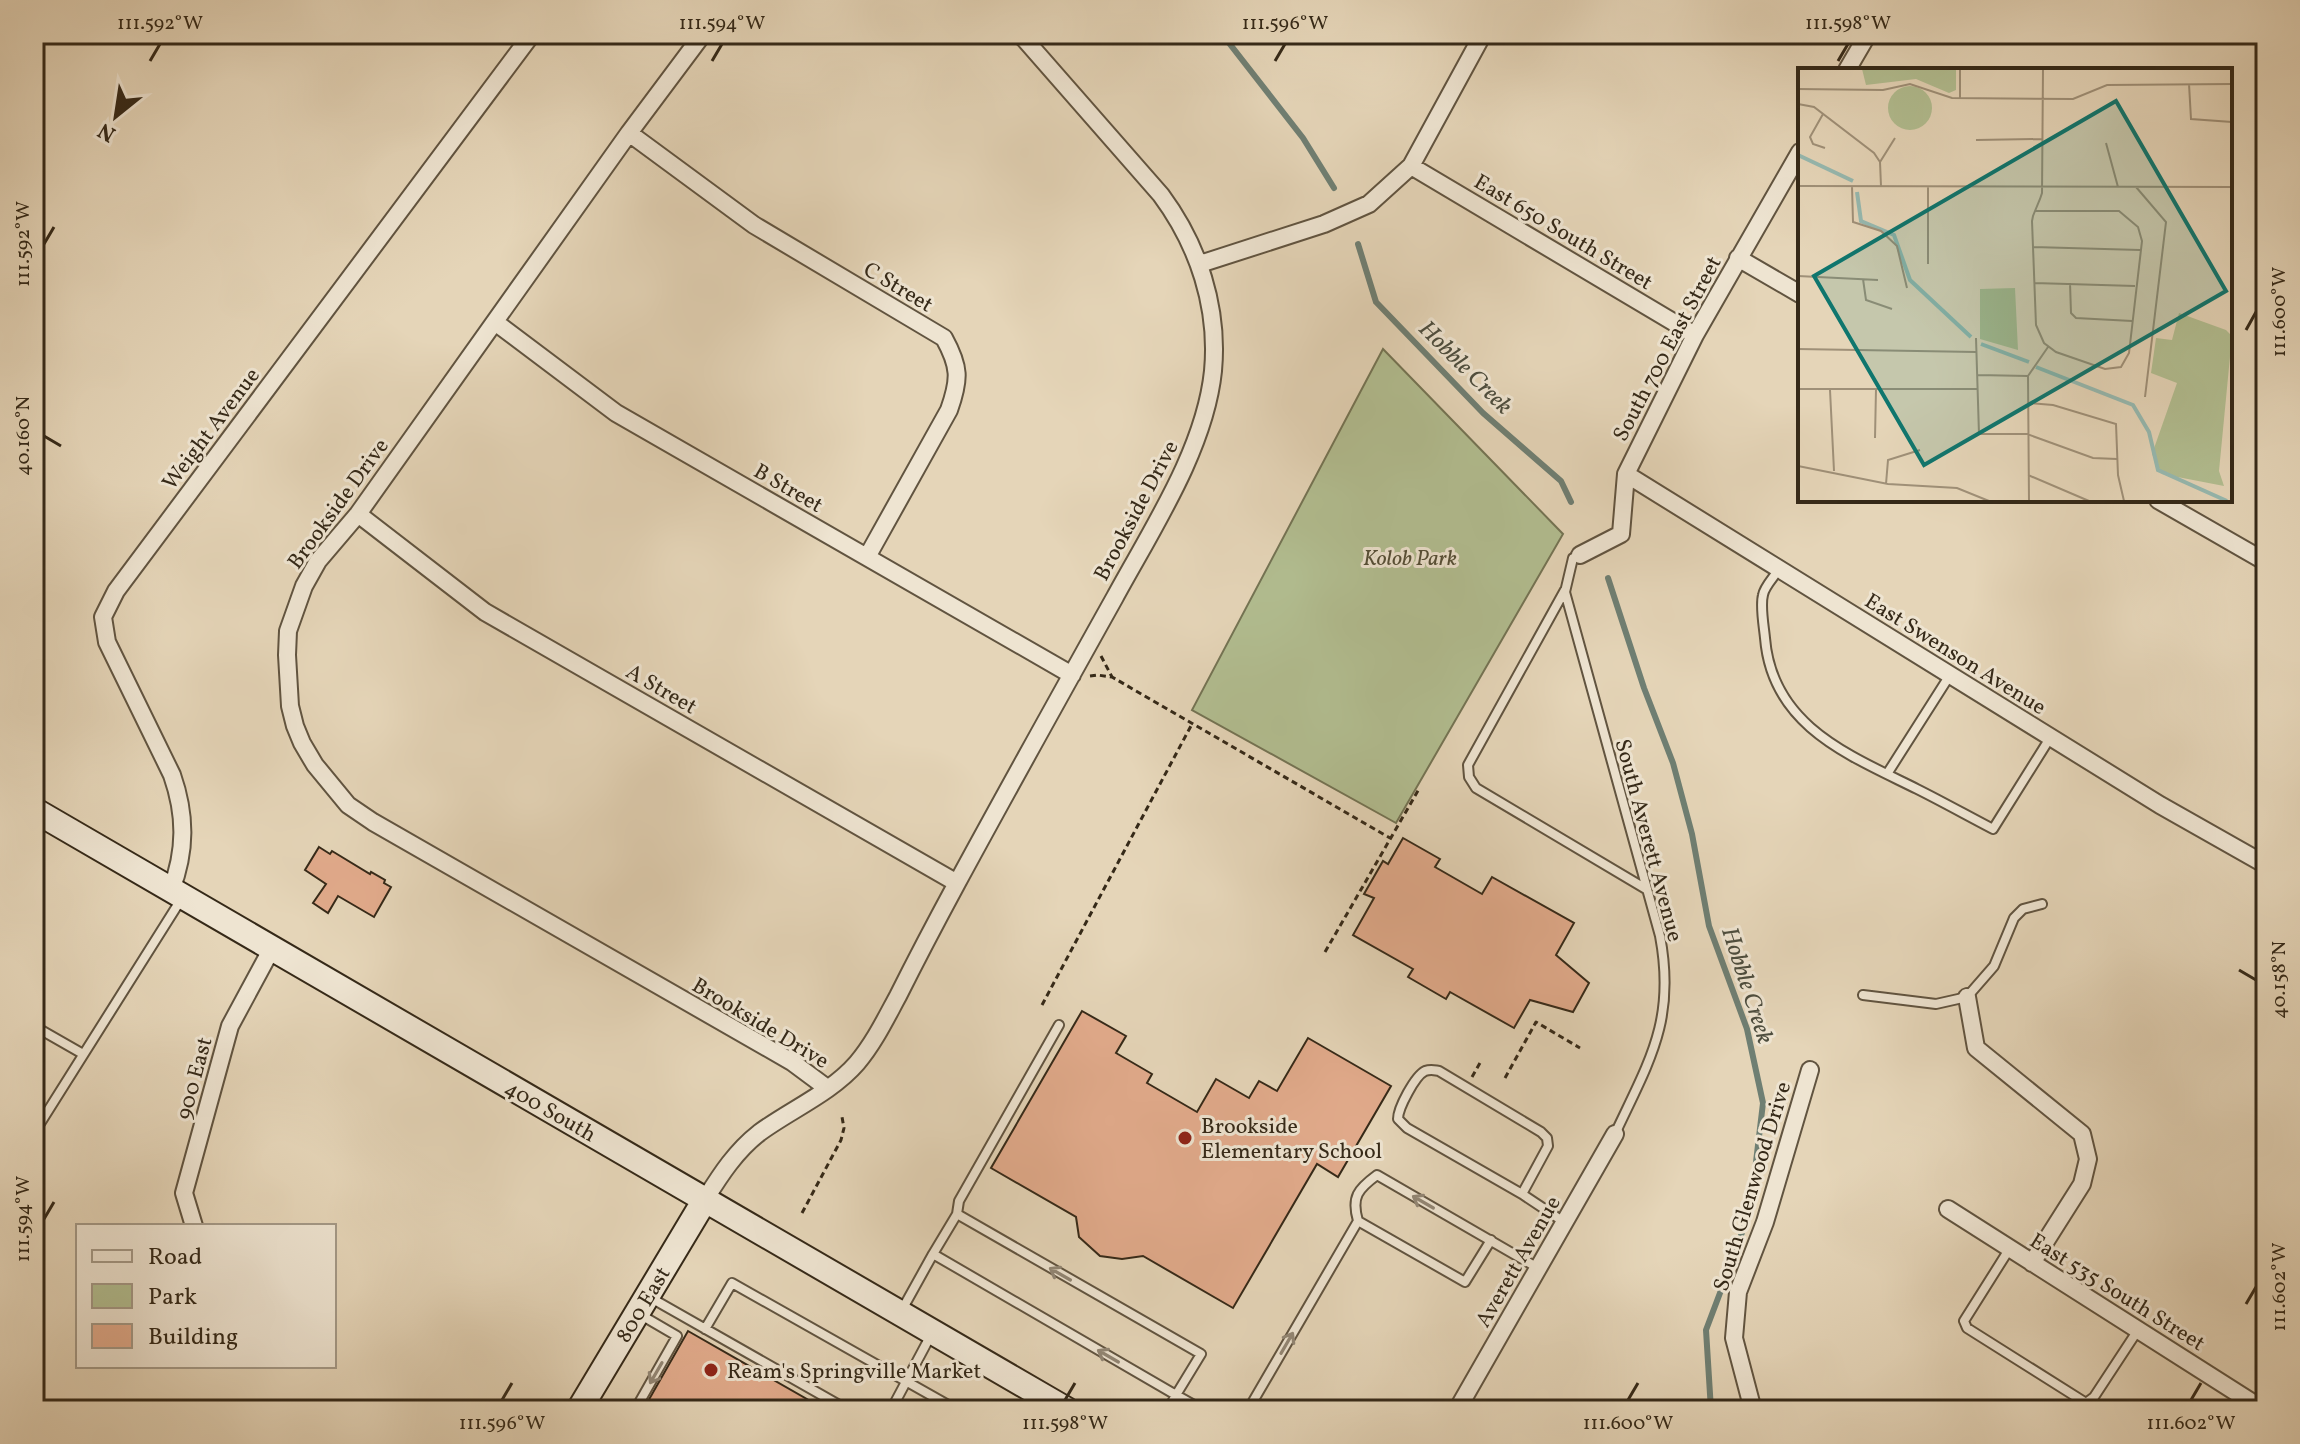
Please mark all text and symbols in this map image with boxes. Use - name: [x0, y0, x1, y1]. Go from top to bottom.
- text: 111.592°W: [117, 10, 203, 38]
- text: 111.594°W: [679, 10, 765, 38]
- text: 111.596°W: [1242, 10, 1328, 38]
- text: 111.598°W: [1805, 10, 1891, 38]
- inset map: [1798, 68, 2232, 502]
- north arrow: [76, 76, 156, 156]
- text: N: [93, 114, 122, 149]
- street label: East 650 South Street: [1467, 167, 1658, 299]
- text: 111.592°W: [10, 201, 38, 287]
- street label: South 700 East Street: [1606, 251, 1730, 447]
- street label: C Street: [857, 255, 939, 321]
- text: 111.600°W: [2266, 267, 2294, 357]
- water label: Hobble Creek: [1410, 314, 1519, 423]
- street label: Weight Avenue: [156, 362, 268, 497]
- text: 40.160°N: [10, 396, 38, 476]
- street label: Brookside Drive: [281, 433, 397, 576]
- street label: Brookside Drive: [1087, 435, 1187, 587]
- street label: B Street: [747, 457, 829, 522]
- park label: Kolob Park: [1363, 544, 1457, 575]
- street label: East Swenson Avenue: [1858, 587, 2051, 724]
- street label: A Street: [619, 657, 702, 723]
- street label: South Averett Avenue: [1606, 736, 1690, 945]
- water label: Hobble Creek: [1711, 923, 1781, 1048]
- text: 40.158°N: [2266, 941, 2294, 1019]
- street label: Brookside Drive: [685, 971, 834, 1077]
- street label: 900 East: [170, 1034, 221, 1123]
- street label: 400 South: [498, 1073, 601, 1151]
- street label: South Glenwood Drive: [1707, 1078, 1800, 1295]
- place label: Brookside Elementary School: [1201, 1112, 1382, 1168]
- marker: Brookside Elementary School: [1176, 1129, 1194, 1147]
- text: 111.594°W: [10, 1176, 38, 1262]
- street label: Averett Avenue: [1469, 1191, 1569, 1334]
- one-way arrow: [1412, 1193, 1436, 1209]
- legend: [76, 1224, 336, 1368]
- street label: East 535 South Street: [2023, 1227, 2211, 1360]
- text: Road: [148, 1241, 202, 1275]
- text: 111.602°W: [2266, 1242, 2294, 1332]
- street label: 800 East: [609, 1261, 679, 1349]
- one-way arrow: [1049, 1266, 1072, 1282]
- text: Park: [148, 1281, 197, 1315]
- text: Building: [148, 1321, 238, 1355]
- one-way arrow: [1279, 1332, 1295, 1355]
- one-way arrow: [1097, 1348, 1120, 1364]
- place label: Ream's Springville Market: [727, 1357, 981, 1388]
- one-way arrow: [648, 1361, 664, 1384]
- marker: Ream's Springville Market: [702, 1361, 720, 1379]
- text: 111.596°W: [459, 1410, 545, 1438]
- text: 111.598°W: [1022, 1410, 1108, 1438]
- text: 111.600°W: [1583, 1410, 1673, 1438]
- text: 111.602°W: [2146, 1410, 2236, 1438]

